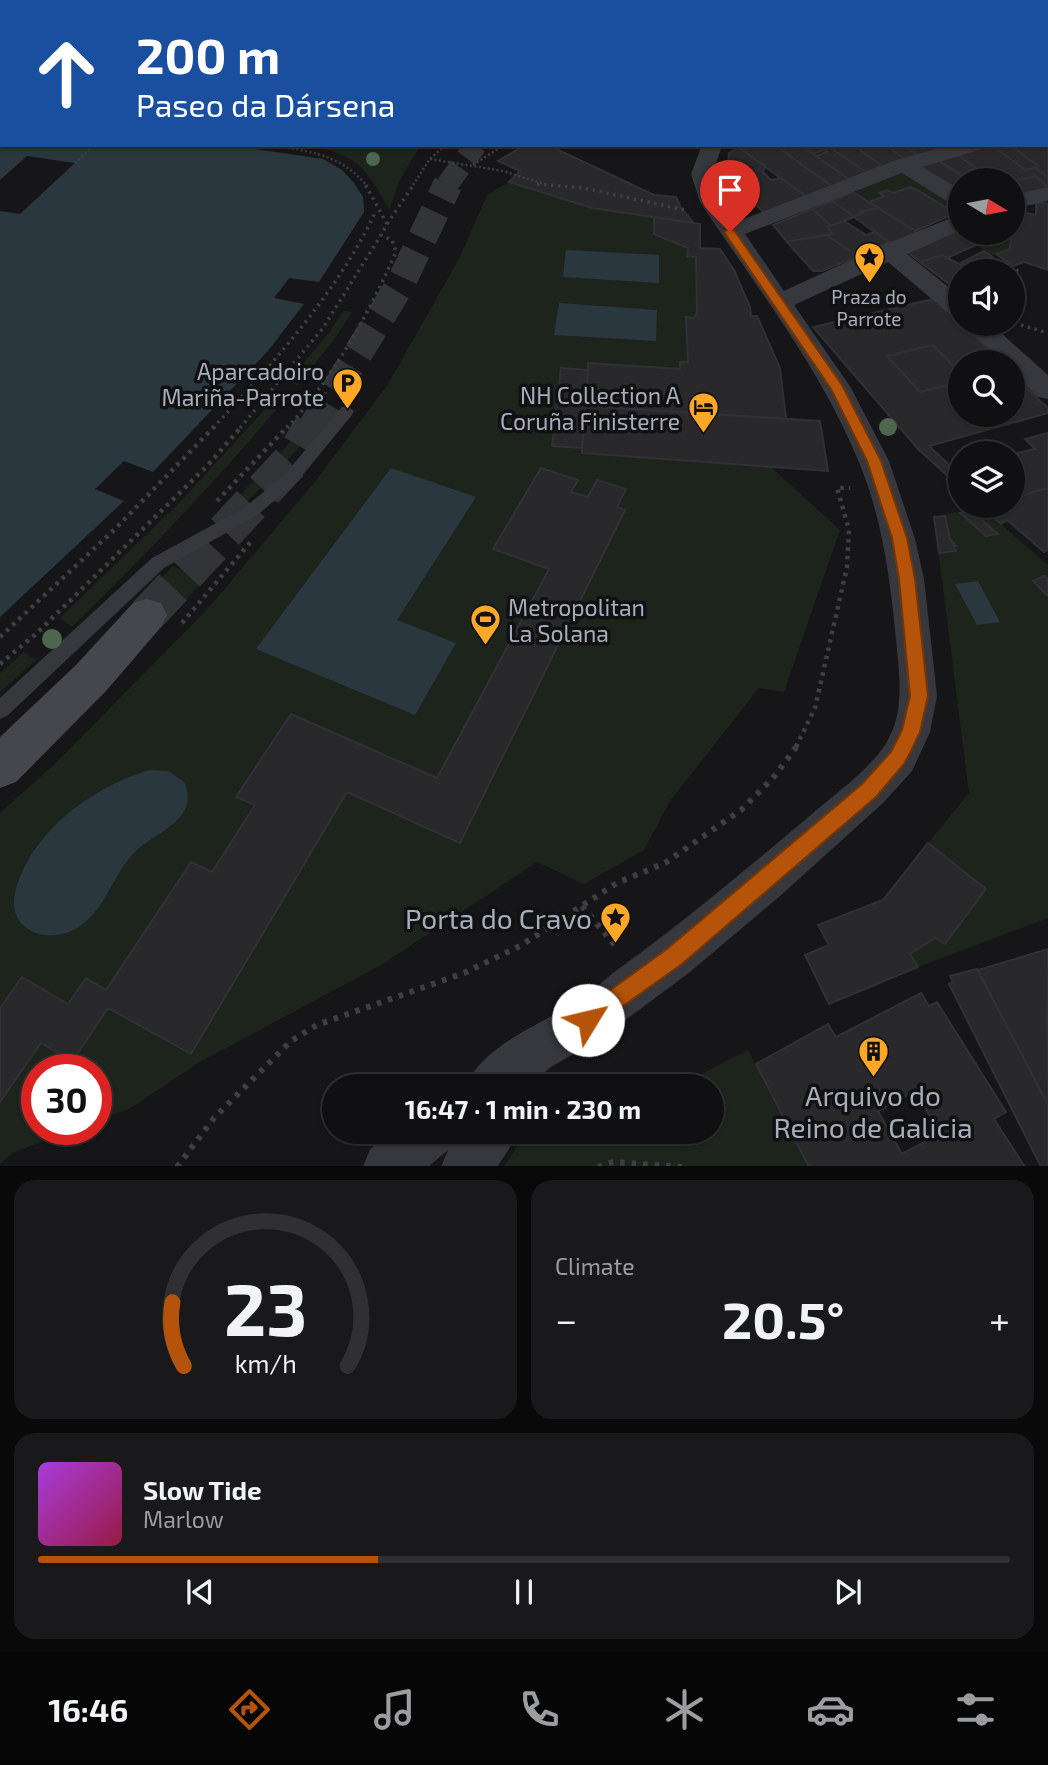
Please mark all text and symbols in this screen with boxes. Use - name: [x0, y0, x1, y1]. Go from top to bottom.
- text: 200 m: [136, 25, 280, 84]
- icon: ahead: [21, 28, 112, 119]
- text: Paseo da Dársena: [136, 85, 395, 123]
- pin: [700, 160, 760, 232]
- north arrow: [948, 168, 1026, 245]
- map controls: [948, 168, 1025, 518]
- icon: arrive: [711, 171, 749, 209]
- place icon: Praza do Parrote: [852, 240, 886, 284]
- button: sound: [948, 259, 1025, 336]
- place label: Praza do Parrote: [831, 285, 907, 330]
- button: search: [948, 350, 1025, 427]
- place label: Aparcadoiro Mariña-Parrote: [162, 357, 324, 411]
- parking icon: Aparcadoiro Mariña-Parrote: [330, 367, 364, 411]
- place label: NH Collection A Coruña Finisterre: [500, 381, 681, 435]
- hotel icon: NH Collection A Coruña Finisterre: [686, 391, 720, 435]
- button: layers: [948, 441, 1025, 518]
- place label: Metropolitan La Solana: [508, 593, 645, 647]
- sports icon: Metropolitan La Solana: [468, 603, 502, 647]
- place label: Porta do Cravo: [405, 901, 592, 935]
- place icon: Porta do Cravo: [598, 901, 632, 945]
- position arrow: [551, 983, 625, 1057]
- building icon: Arquivo do Reino de Galicia: [856, 1034, 890, 1078]
- speed limit sign: 30: [21, 1054, 112, 1145]
- place label: Arquivo do Reino de Galicia: [773, 1078, 973, 1144]
- text: 16:47 · 1 min · 230 m: [405, 1093, 641, 1124]
- text: Climate: [555, 1252, 635, 1280]
- text: 23: [224, 1263, 307, 1351]
- text: 20.5°: [722, 1287, 844, 1349]
- text: −: [555, 1296, 577, 1342]
- text: +: [989, 1296, 1010, 1342]
- text: km/h: [234, 1347, 297, 1377]
- text: Slow Tide: [143, 1474, 262, 1505]
- text: Marlow: [143, 1505, 224, 1533]
- icon: previous: [181, 1573, 219, 1611]
- icon: pause: [505, 1573, 543, 1611]
- icon: next: [829, 1573, 867, 1611]
- icon: directions: [225, 1685, 274, 1734]
- icon: music: [370, 1685, 419, 1734]
- icon: phone: [515, 1685, 564, 1734]
- icon: climate: [660, 1685, 709, 1734]
- icon: car: [806, 1685, 855, 1734]
- icon: filters: [951, 1685, 1000, 1734]
- text: 16:46: [48, 1690, 128, 1728]

